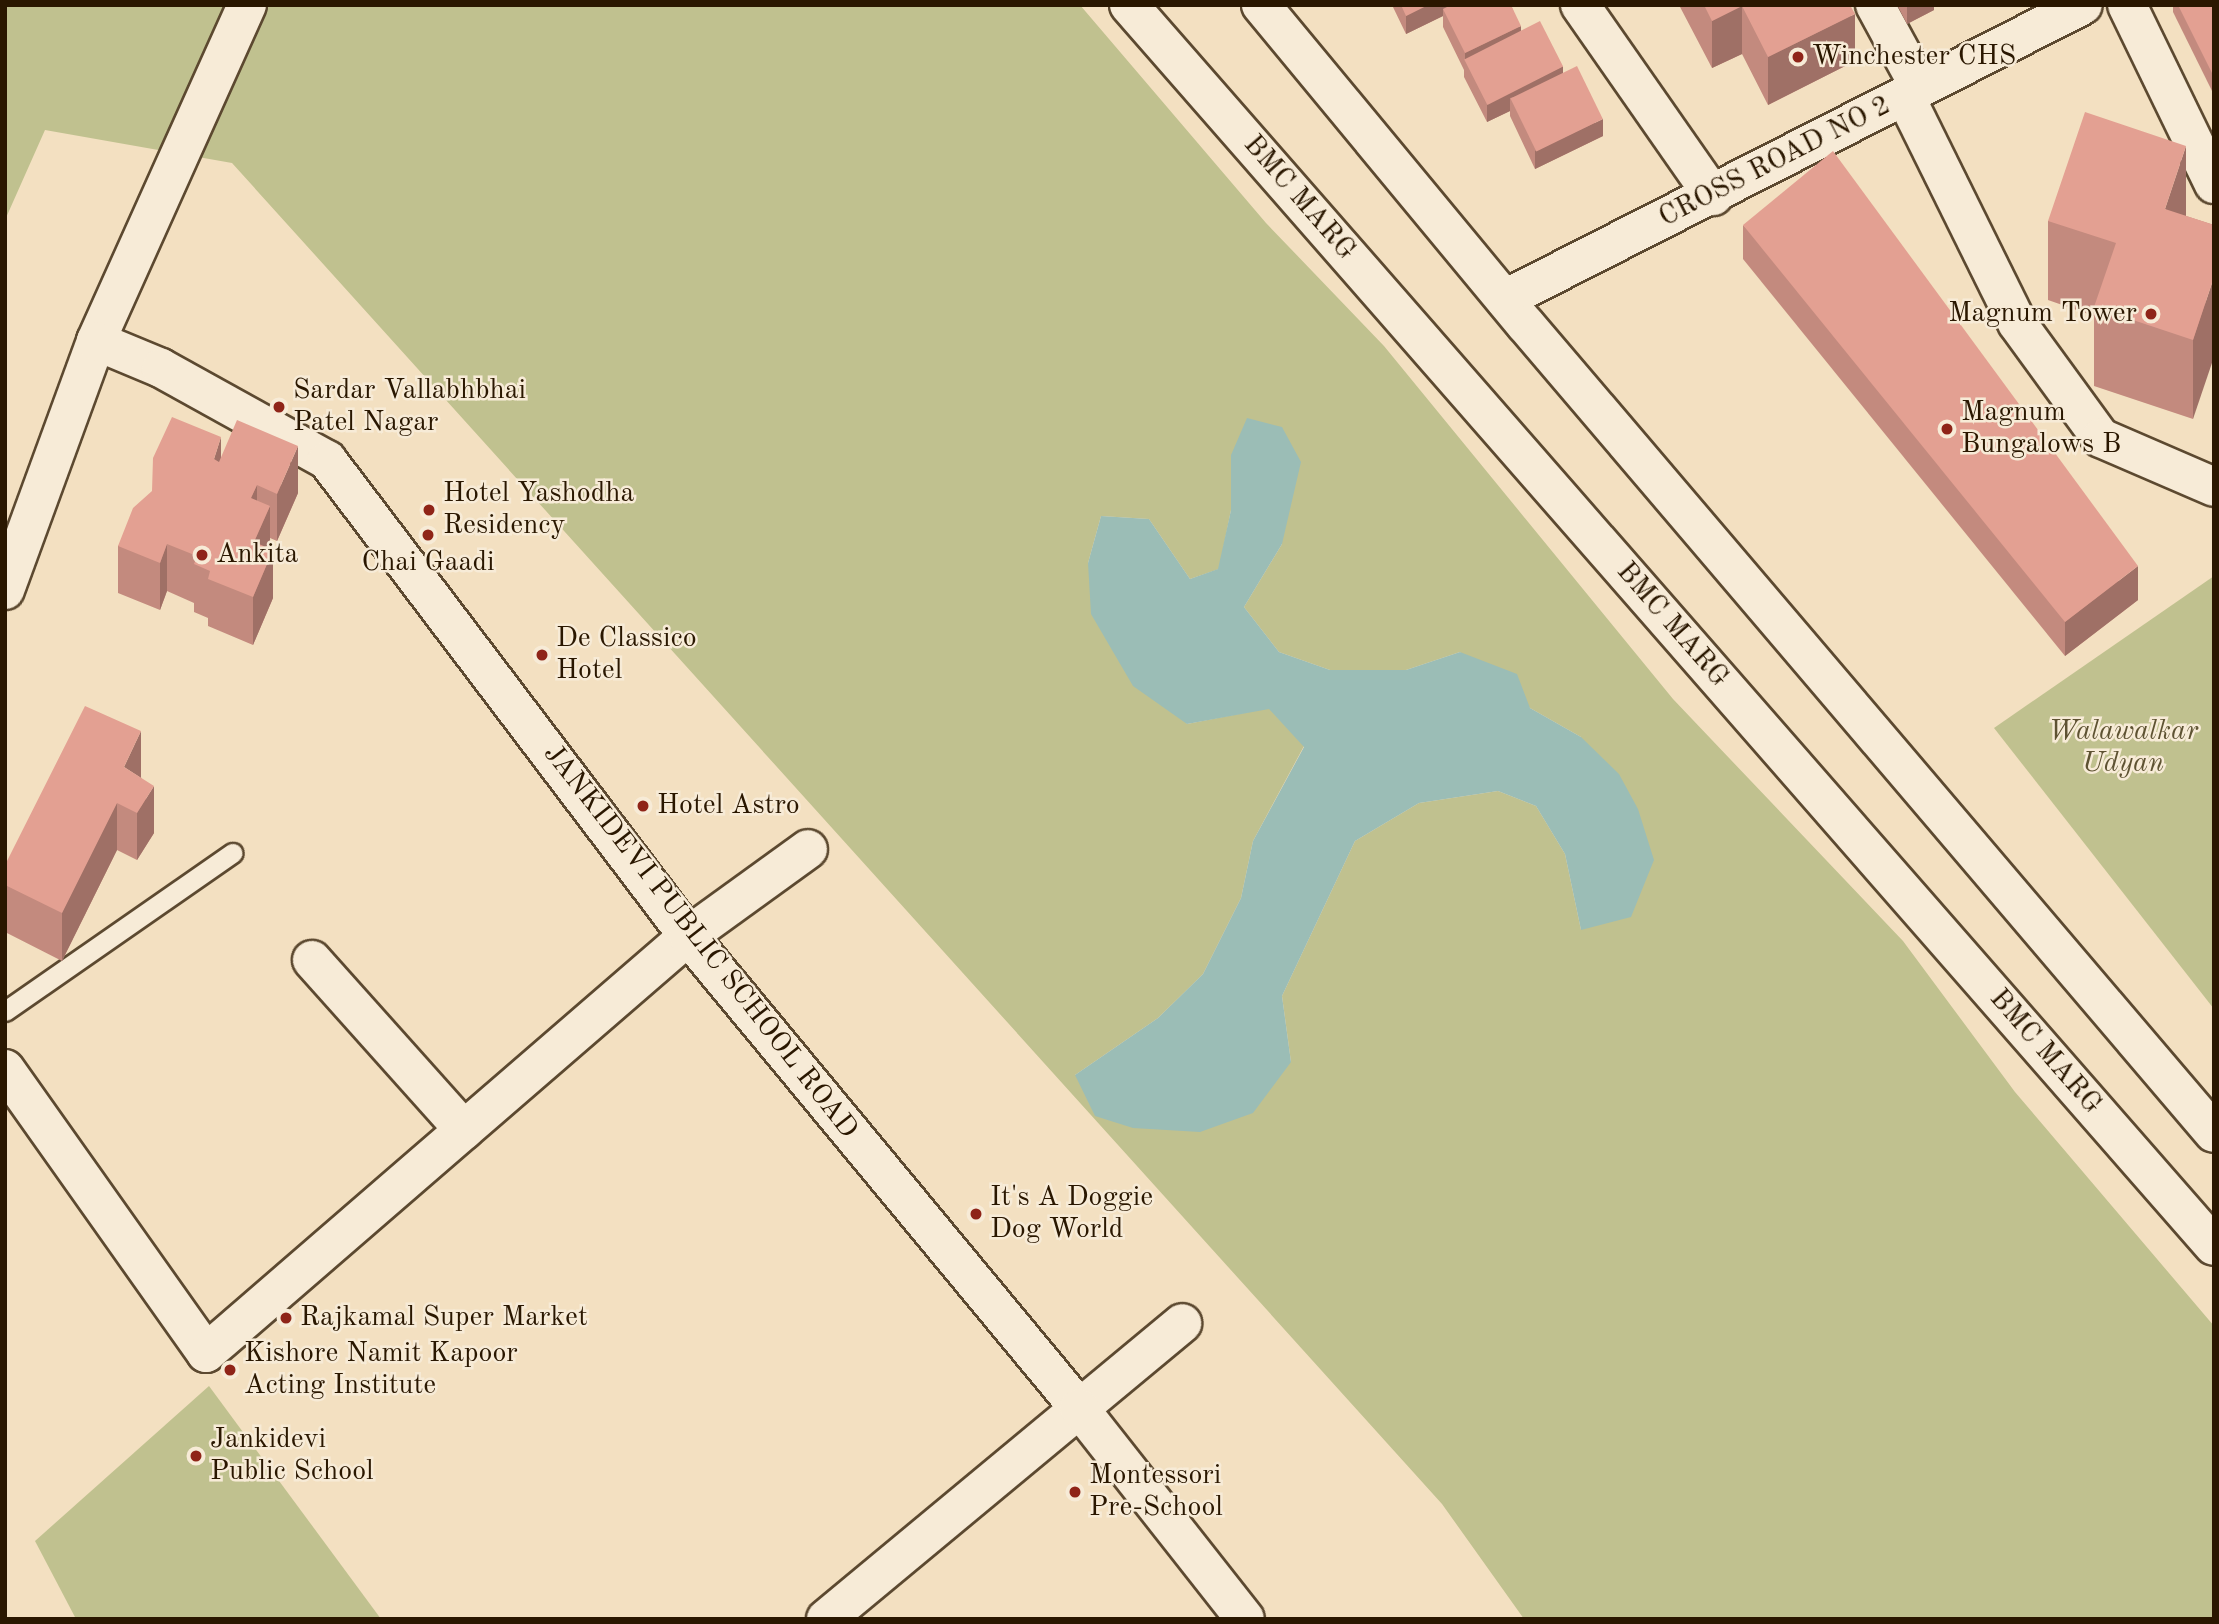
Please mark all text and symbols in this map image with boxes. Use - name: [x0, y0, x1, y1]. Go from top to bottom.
- place label: Winchester CHS: [1812, 40, 2016, 74]
- marker: Winchester CHS: [1790, 49, 1806, 65]
- street label: CROSS ROAD NO 2: [1654, 89, 1896, 235]
- street label: BMC MARG: [1236, 129, 1362, 267]
- place label: Magnum Tower: [1948, 297, 2137, 331]
- marker: Magnum Tower: [2143, 306, 2159, 322]
- place label: Sardar Vallabhbhai Patel Nagar: [293, 374, 526, 440]
- place label: Magnum Bungalows B: [1961, 396, 2121, 462]
- marker: Sardar Vallabhbhai Patel Nagar: [271, 399, 287, 415]
- marker: Magnum Bungalows B: [1939, 421, 1955, 437]
- place label: Hotel Yashodha Residency: [443, 477, 634, 543]
- marker: Hotel Yashodha Residency: [421, 502, 437, 518]
- marker: Chai Gaadi: [420, 527, 436, 543]
- place label: Ankita: [216, 538, 298, 572]
- place label: Chai Gaadi: [361, 546, 495, 580]
- marker: Ankita: [194, 547, 210, 563]
- street label: BMC MARG: [1609, 556, 1735, 694]
- place label: De Classico Hotel: [556, 622, 697, 688]
- marker: De Classico Hotel: [534, 647, 550, 663]
- park label: Walawalkar Udyan: [2048, 715, 2198, 781]
- street label: JANKIDEVI PUBLIC SCHOOL ROAD: [536, 738, 864, 1146]
- place label: Hotel Astro: [657, 789, 800, 823]
- marker: Hotel Astro: [635, 798, 651, 814]
- street label: BMC MARG: [1982, 983, 2108, 1121]
- place label: It's A Doggie Dog World: [990, 1181, 1153, 1247]
- marker: It's A Doggie Dog World: [968, 1206, 984, 1222]
- place label: Rajkamal Super Market: [300, 1301, 588, 1335]
- marker: Rajkamal Super Market: [278, 1310, 294, 1326]
- place label: Kishore Namit Kapoor Acting Institute: [244, 1337, 518, 1403]
- marker: Kishore Namit Kapoor Acting Institute: [222, 1362, 238, 1378]
- place label: Jankidevi Public School: [210, 1423, 374, 1489]
- marker: Jankidevi Public School: [188, 1448, 204, 1464]
- place label: Montessori Pre-School: [1089, 1459, 1223, 1525]
- marker: Montessori Pre-School: [1067, 1484, 1083, 1500]

